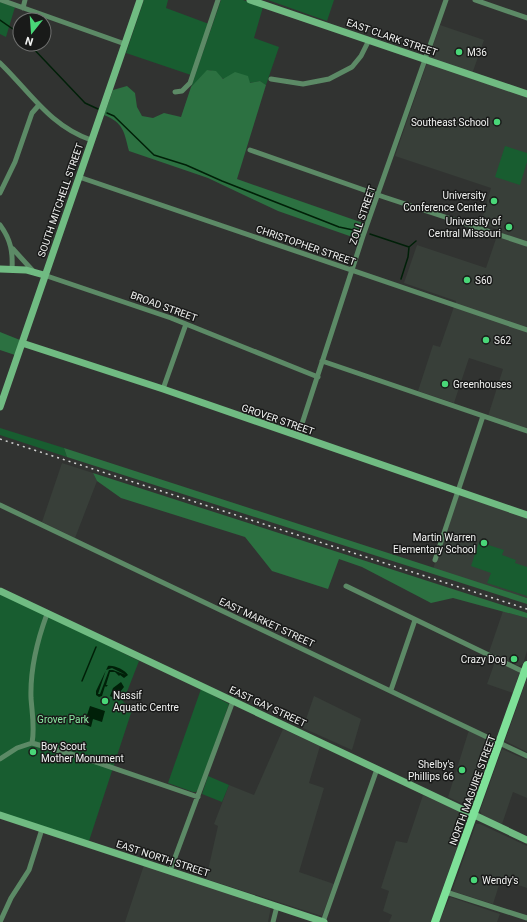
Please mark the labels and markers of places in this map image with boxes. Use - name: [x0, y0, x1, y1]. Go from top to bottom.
- marker: M36: [454, 47, 464, 57]
- place label: M36: [467, 47, 487, 58]
- place label: Southeast School: [411, 117, 489, 128]
- marker: Southeast School: [492, 117, 502, 127]
- place label: University Conference Center: [403, 190, 487, 213]
- marker: University Conference Center: [489, 196, 499, 206]
- place label: University of Central Missouri: [428, 216, 502, 239]
- marker: University of Central Missouri: [504, 222, 514, 232]
- marker: S60: [462, 275, 472, 285]
- place label: S60: [475, 275, 493, 286]
- marker: S62: [481, 335, 491, 345]
- place label: S62: [494, 335, 512, 346]
- marker: Greenhouses: [440, 379, 450, 389]
- place label: Greenhouses: [453, 379, 512, 390]
- place label: Martin Warren Elementary School: [393, 532, 476, 555]
- marker: Martin Warren Elementary School: [479, 538, 489, 548]
- place label: Crazy Dog: [461, 654, 506, 665]
- marker: Crazy Dog: [509, 654, 519, 664]
- place label: Nassif Aquatic Centre: [113, 690, 179, 713]
- marker: Nassif Aquatic Centre: [100, 696, 110, 706]
- place label: Boy Scout Mother Monument: [41, 741, 124, 764]
- marker: Boy Scout Mother Monument: [28, 747, 38, 757]
- place label: Shelby's Phillips 66: [408, 759, 454, 782]
- marker: Shelby's Phillips 66: [457, 765, 467, 775]
- marker: Wendy's: [469, 875, 479, 885]
- place label: Wendy's: [482, 875, 519, 886]

